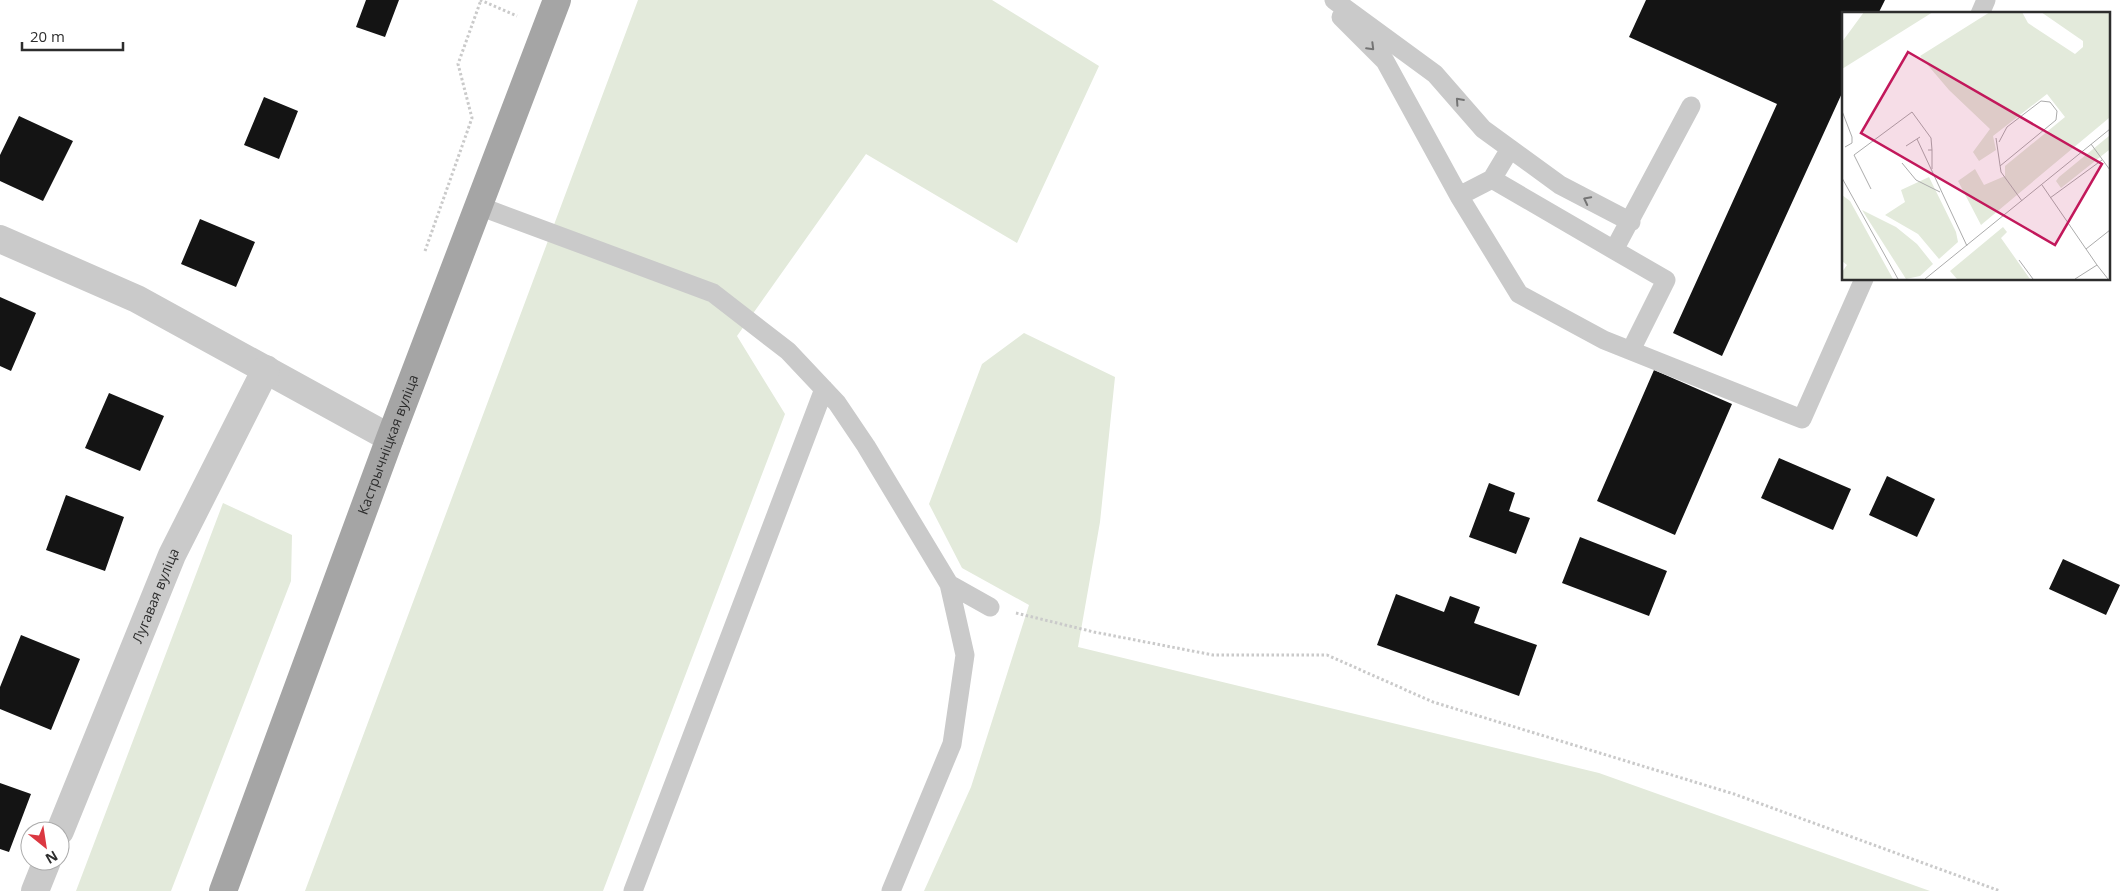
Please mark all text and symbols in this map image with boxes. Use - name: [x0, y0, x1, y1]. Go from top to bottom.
- inset map: [1842, 12, 2110, 280]
- scale bar: [22, 20, 124, 52]
- text: 20 m: [30, 26, 65, 46]
- one-way arrow: [1365, 41, 1374, 50]
- one-way arrow: [1456, 98, 1465, 107]
- one-way arrow: [1583, 196, 1592, 206]
- street label: Кастрычніцкая вуліца: [353, 372, 422, 517]
- street label: Лугавая вуліца: [127, 545, 183, 646]
- north arrow: [20, 821, 70, 871]
- text: N: [42, 847, 61, 869]

